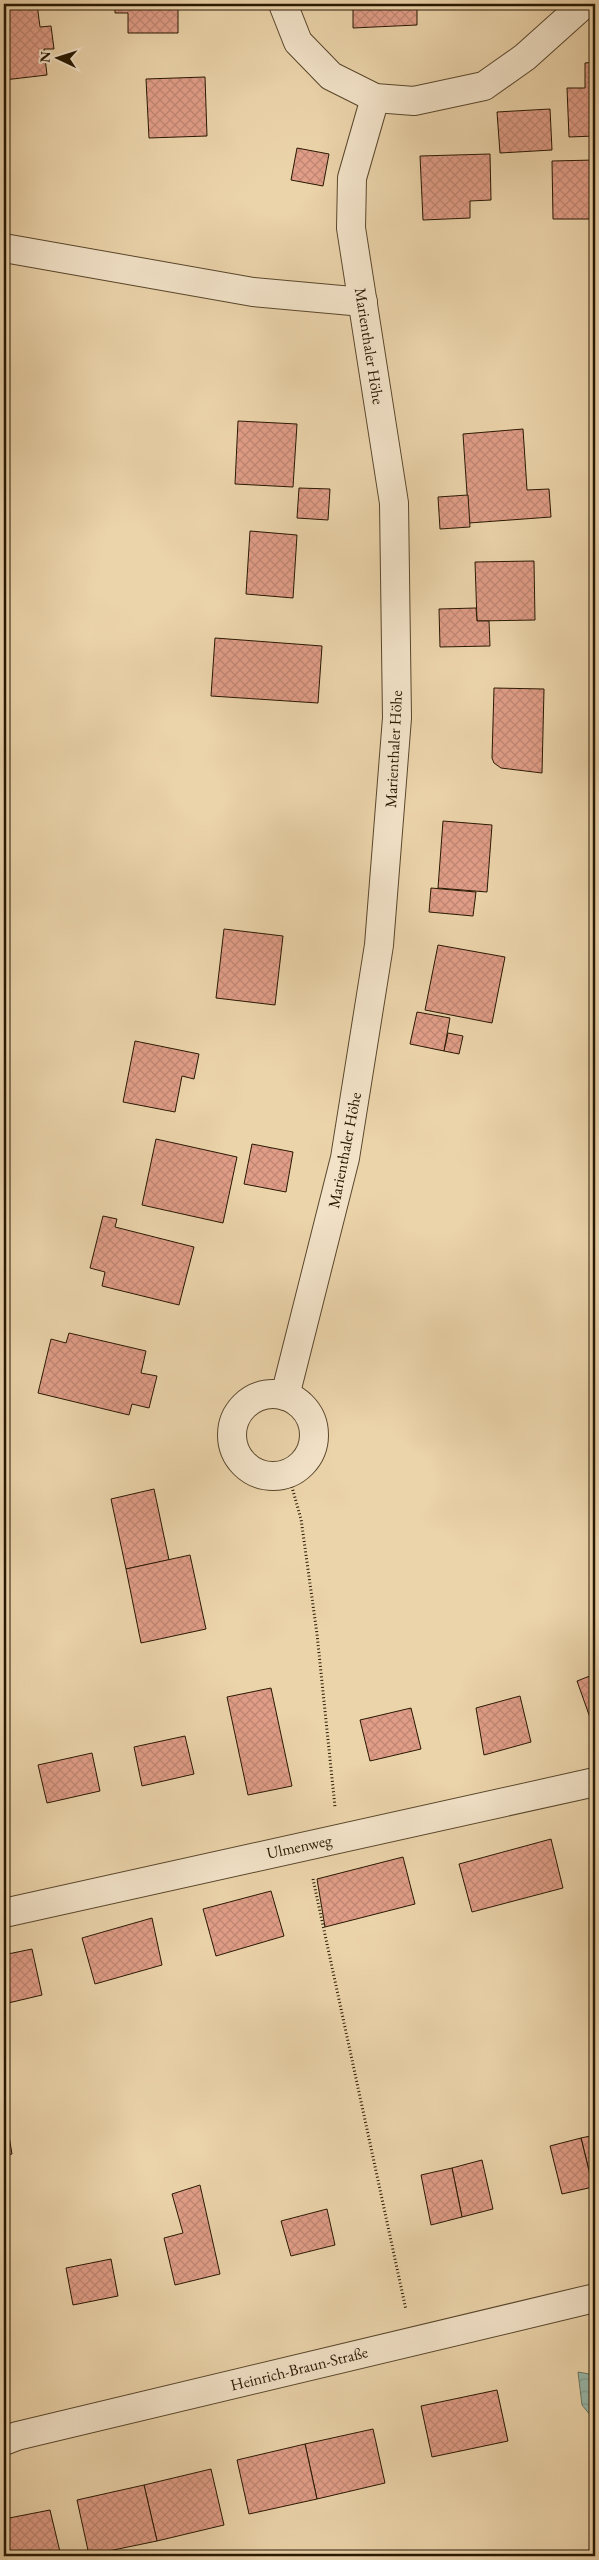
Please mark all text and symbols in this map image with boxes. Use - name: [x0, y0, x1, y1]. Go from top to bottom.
- north arrow: [32, 32, 82, 82]
- text: N: [36, 50, 54, 63]
- street label: Marienthaler Höhe: [350, 286, 389, 406]
- street label: Marienthaler Höhe: [380, 690, 407, 808]
- street label: Marienthaler Höhe: [323, 1090, 366, 1210]
- street label: Ulmenweg: [265, 1829, 335, 1864]
- street label: Heinrich-Braun-Straße: [228, 2341, 370, 2396]

